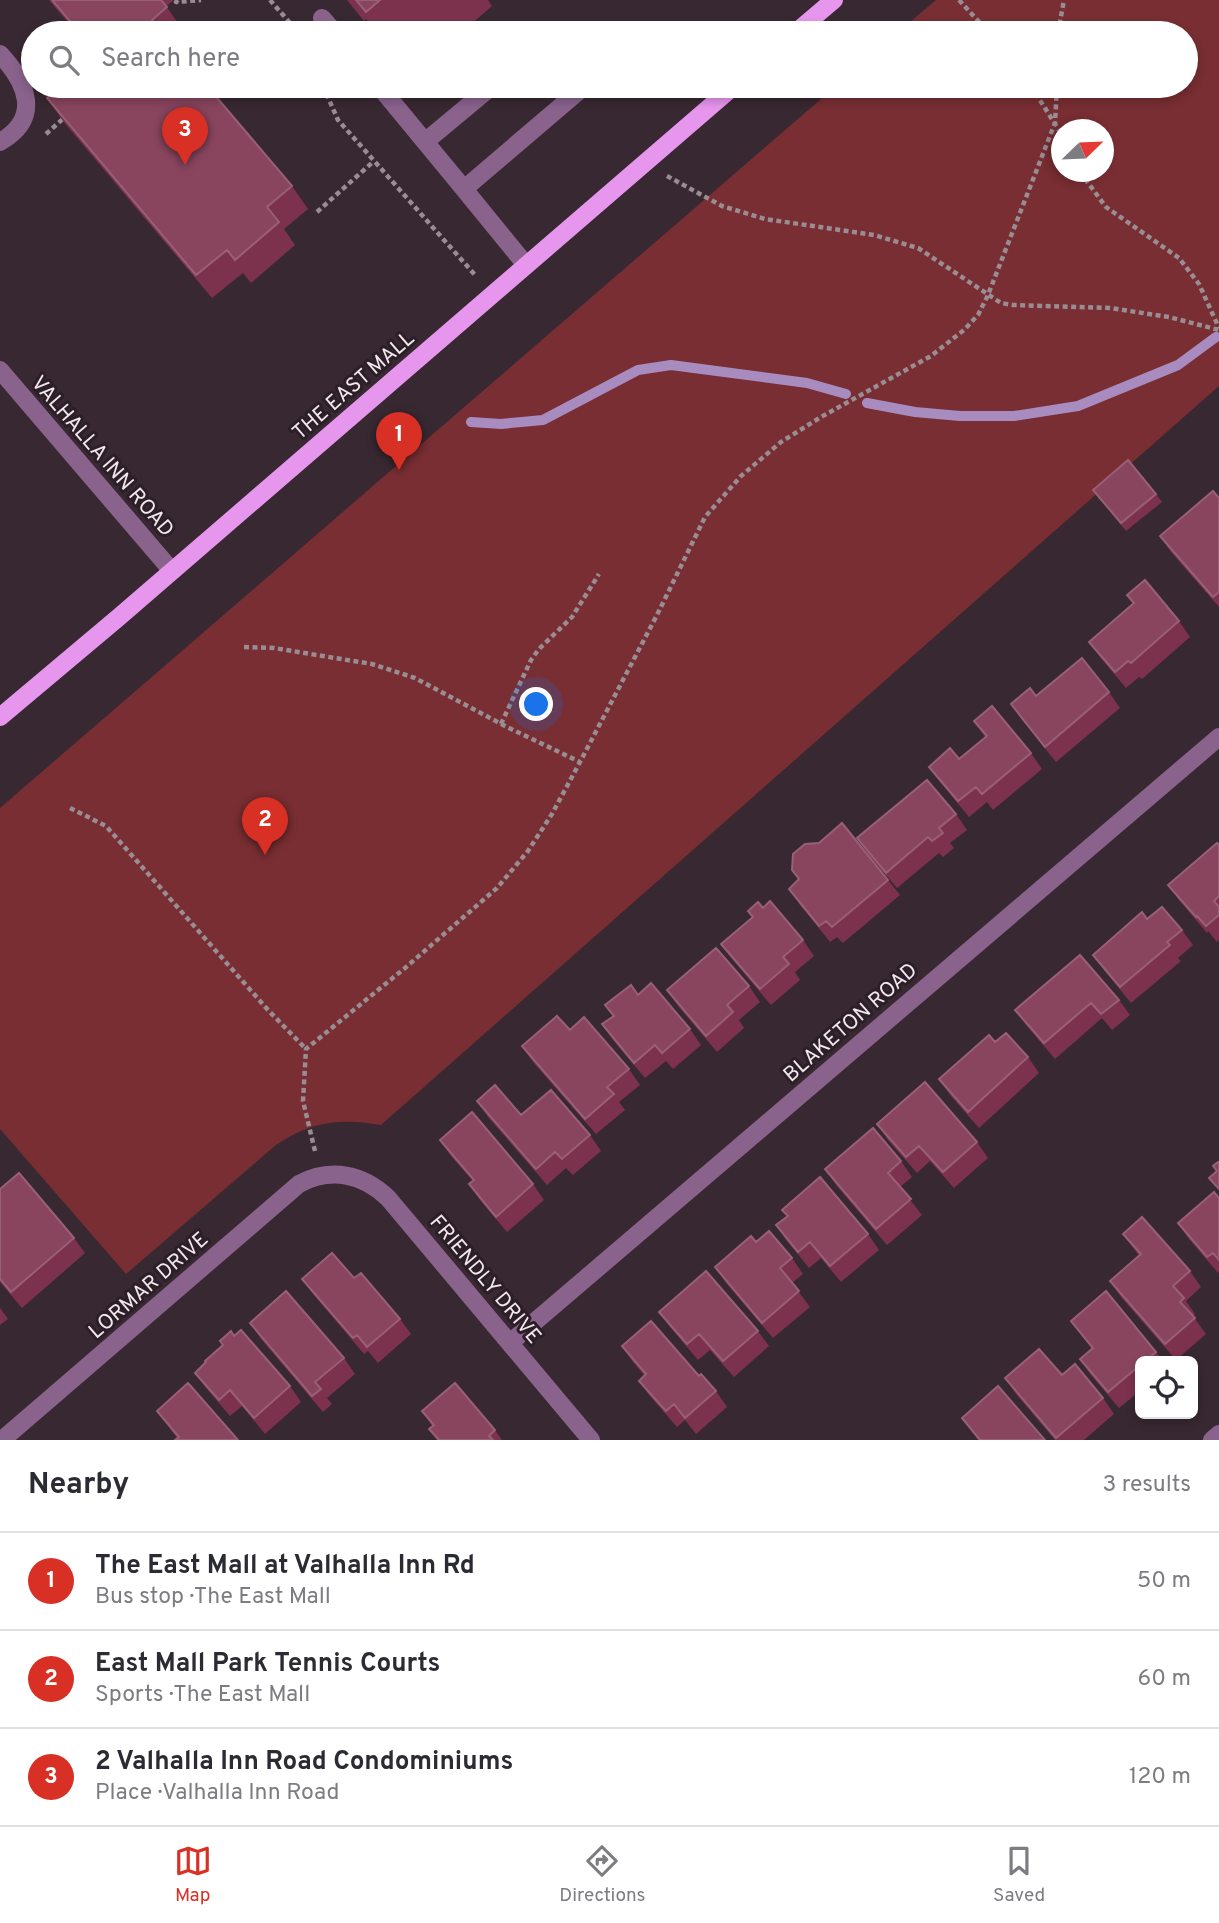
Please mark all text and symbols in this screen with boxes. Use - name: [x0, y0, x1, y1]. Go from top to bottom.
- search box: [21, 21, 1198, 98]
- icon: search: [45, 41, 83, 79]
- text: Search here: [101, 43, 240, 76]
- pin: 3: [162, 107, 208, 165]
- north arrow: [1051, 119, 1114, 182]
- street label: THE EAST MALL: [287, 326, 421, 447]
- street label: VALHALLA INN ROAD: [25, 371, 179, 543]
- pin: 1: [376, 412, 422, 470]
- your location: [519, 687, 553, 721]
- pin: 2: [242, 797, 288, 855]
- street label: BLAKETON ROAD: [778, 958, 924, 1089]
- street label: FRIENDLY DRIVE: [423, 1210, 547, 1350]
- street label: LORMAR DRIVE: [83, 1227, 214, 1346]
- map controls: [1135, 1356, 1198, 1419]
- button: locate: [1135, 1356, 1198, 1419]
- text: Nearby: [28, 1467, 129, 1504]
- text: 3 results: [1102, 1471, 1191, 1500]
- text: The East Mall at Valhalla Inn Rd: [95, 1550, 475, 1583]
- text: 1: [46, 1567, 56, 1596]
- text: 50 m: [1137, 1567, 1191, 1596]
- text: Bus stop · The East Mall: [95, 1583, 331, 1612]
- text: East Mall Park Tennis Courts: [95, 1648, 440, 1681]
- text: 2: [44, 1665, 58, 1694]
- text: 60 m: [1138, 1665, 1191, 1694]
- text: Sports · The East Mall: [95, 1681, 310, 1710]
- text: 2 Valhalla Inn Road Condominiums: [95, 1746, 513, 1779]
- text: 3: [44, 1763, 58, 1792]
- text: 120 m: [1129, 1763, 1191, 1792]
- text: Place · Valhalla Inn Road: [95, 1779, 339, 1808]
- tab: Map: [174, 1842, 212, 1908]
- tab: Directions: [559, 1842, 646, 1908]
- tab: Saved: [993, 1842, 1045, 1908]

